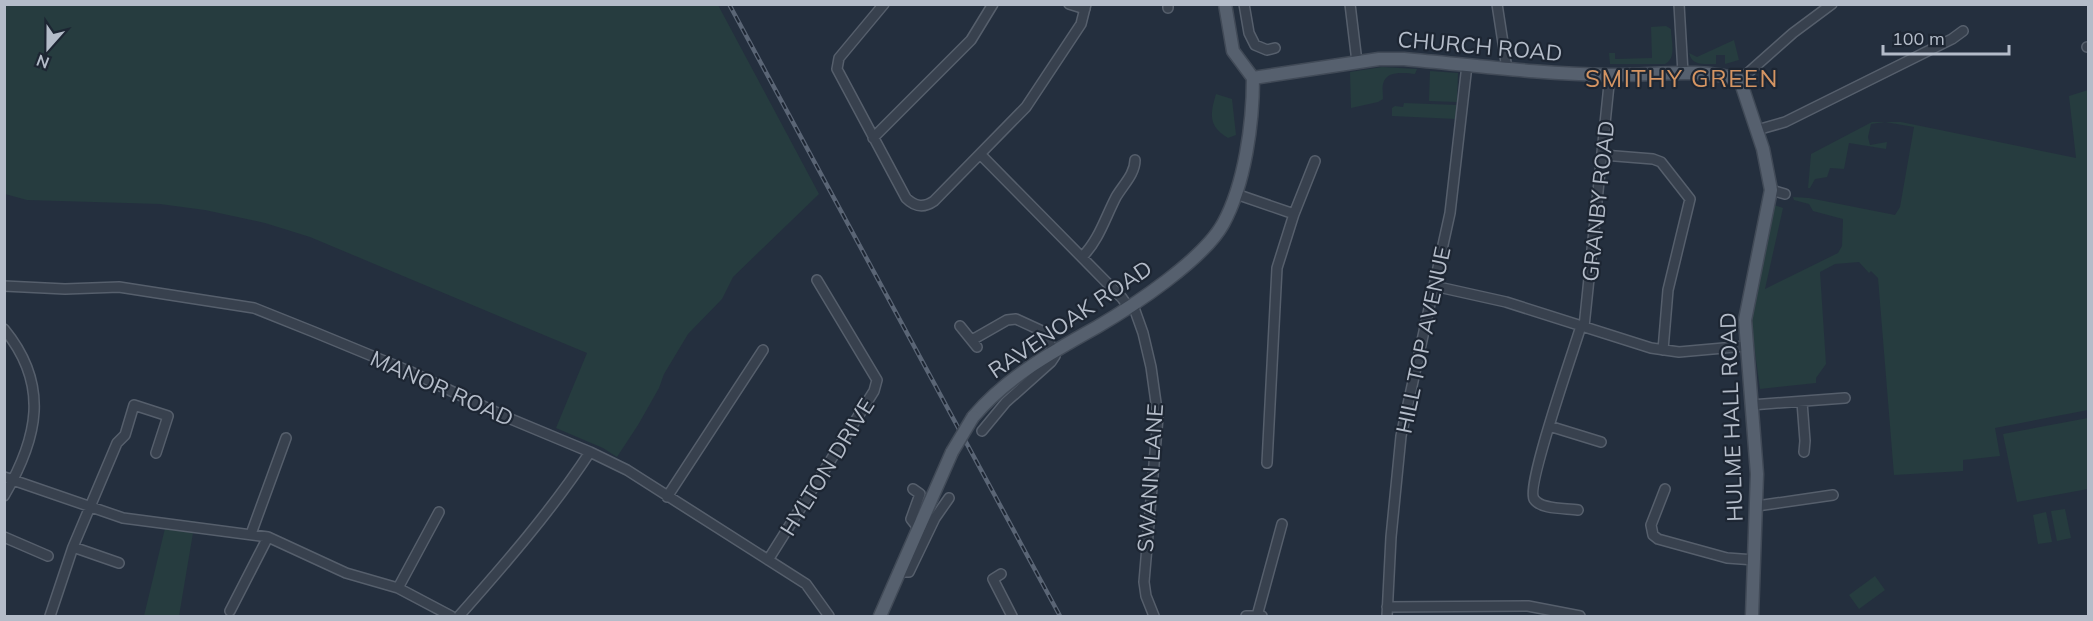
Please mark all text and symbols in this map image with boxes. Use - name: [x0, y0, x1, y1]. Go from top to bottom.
- north arrow: [18, 18, 78, 78]
- scale bar: [1883, 18, 2009, 56]
- street label: CHURCH ROAD: [1397, 25, 1563, 67]
- text: 100 m: [1892, 27, 1945, 50]
- text: N: [33, 51, 52, 74]
- district label: SMITHY GREEN: [1585, 63, 1779, 93]
- street label: GRANBY ROAD: [1576, 119, 1620, 283]
- street label: HILL TOP AVENUE: [1390, 244, 1456, 436]
- street label: RAVENOAK ROAD: [983, 254, 1157, 384]
- street label: HULME HALL ROAD: [1713, 312, 1749, 522]
- street label: MANOR ROAD: [366, 344, 518, 432]
- street label: HYLTON DRIVE: [774, 393, 880, 541]
- street label: SWANN LANE: [1131, 403, 1169, 553]

